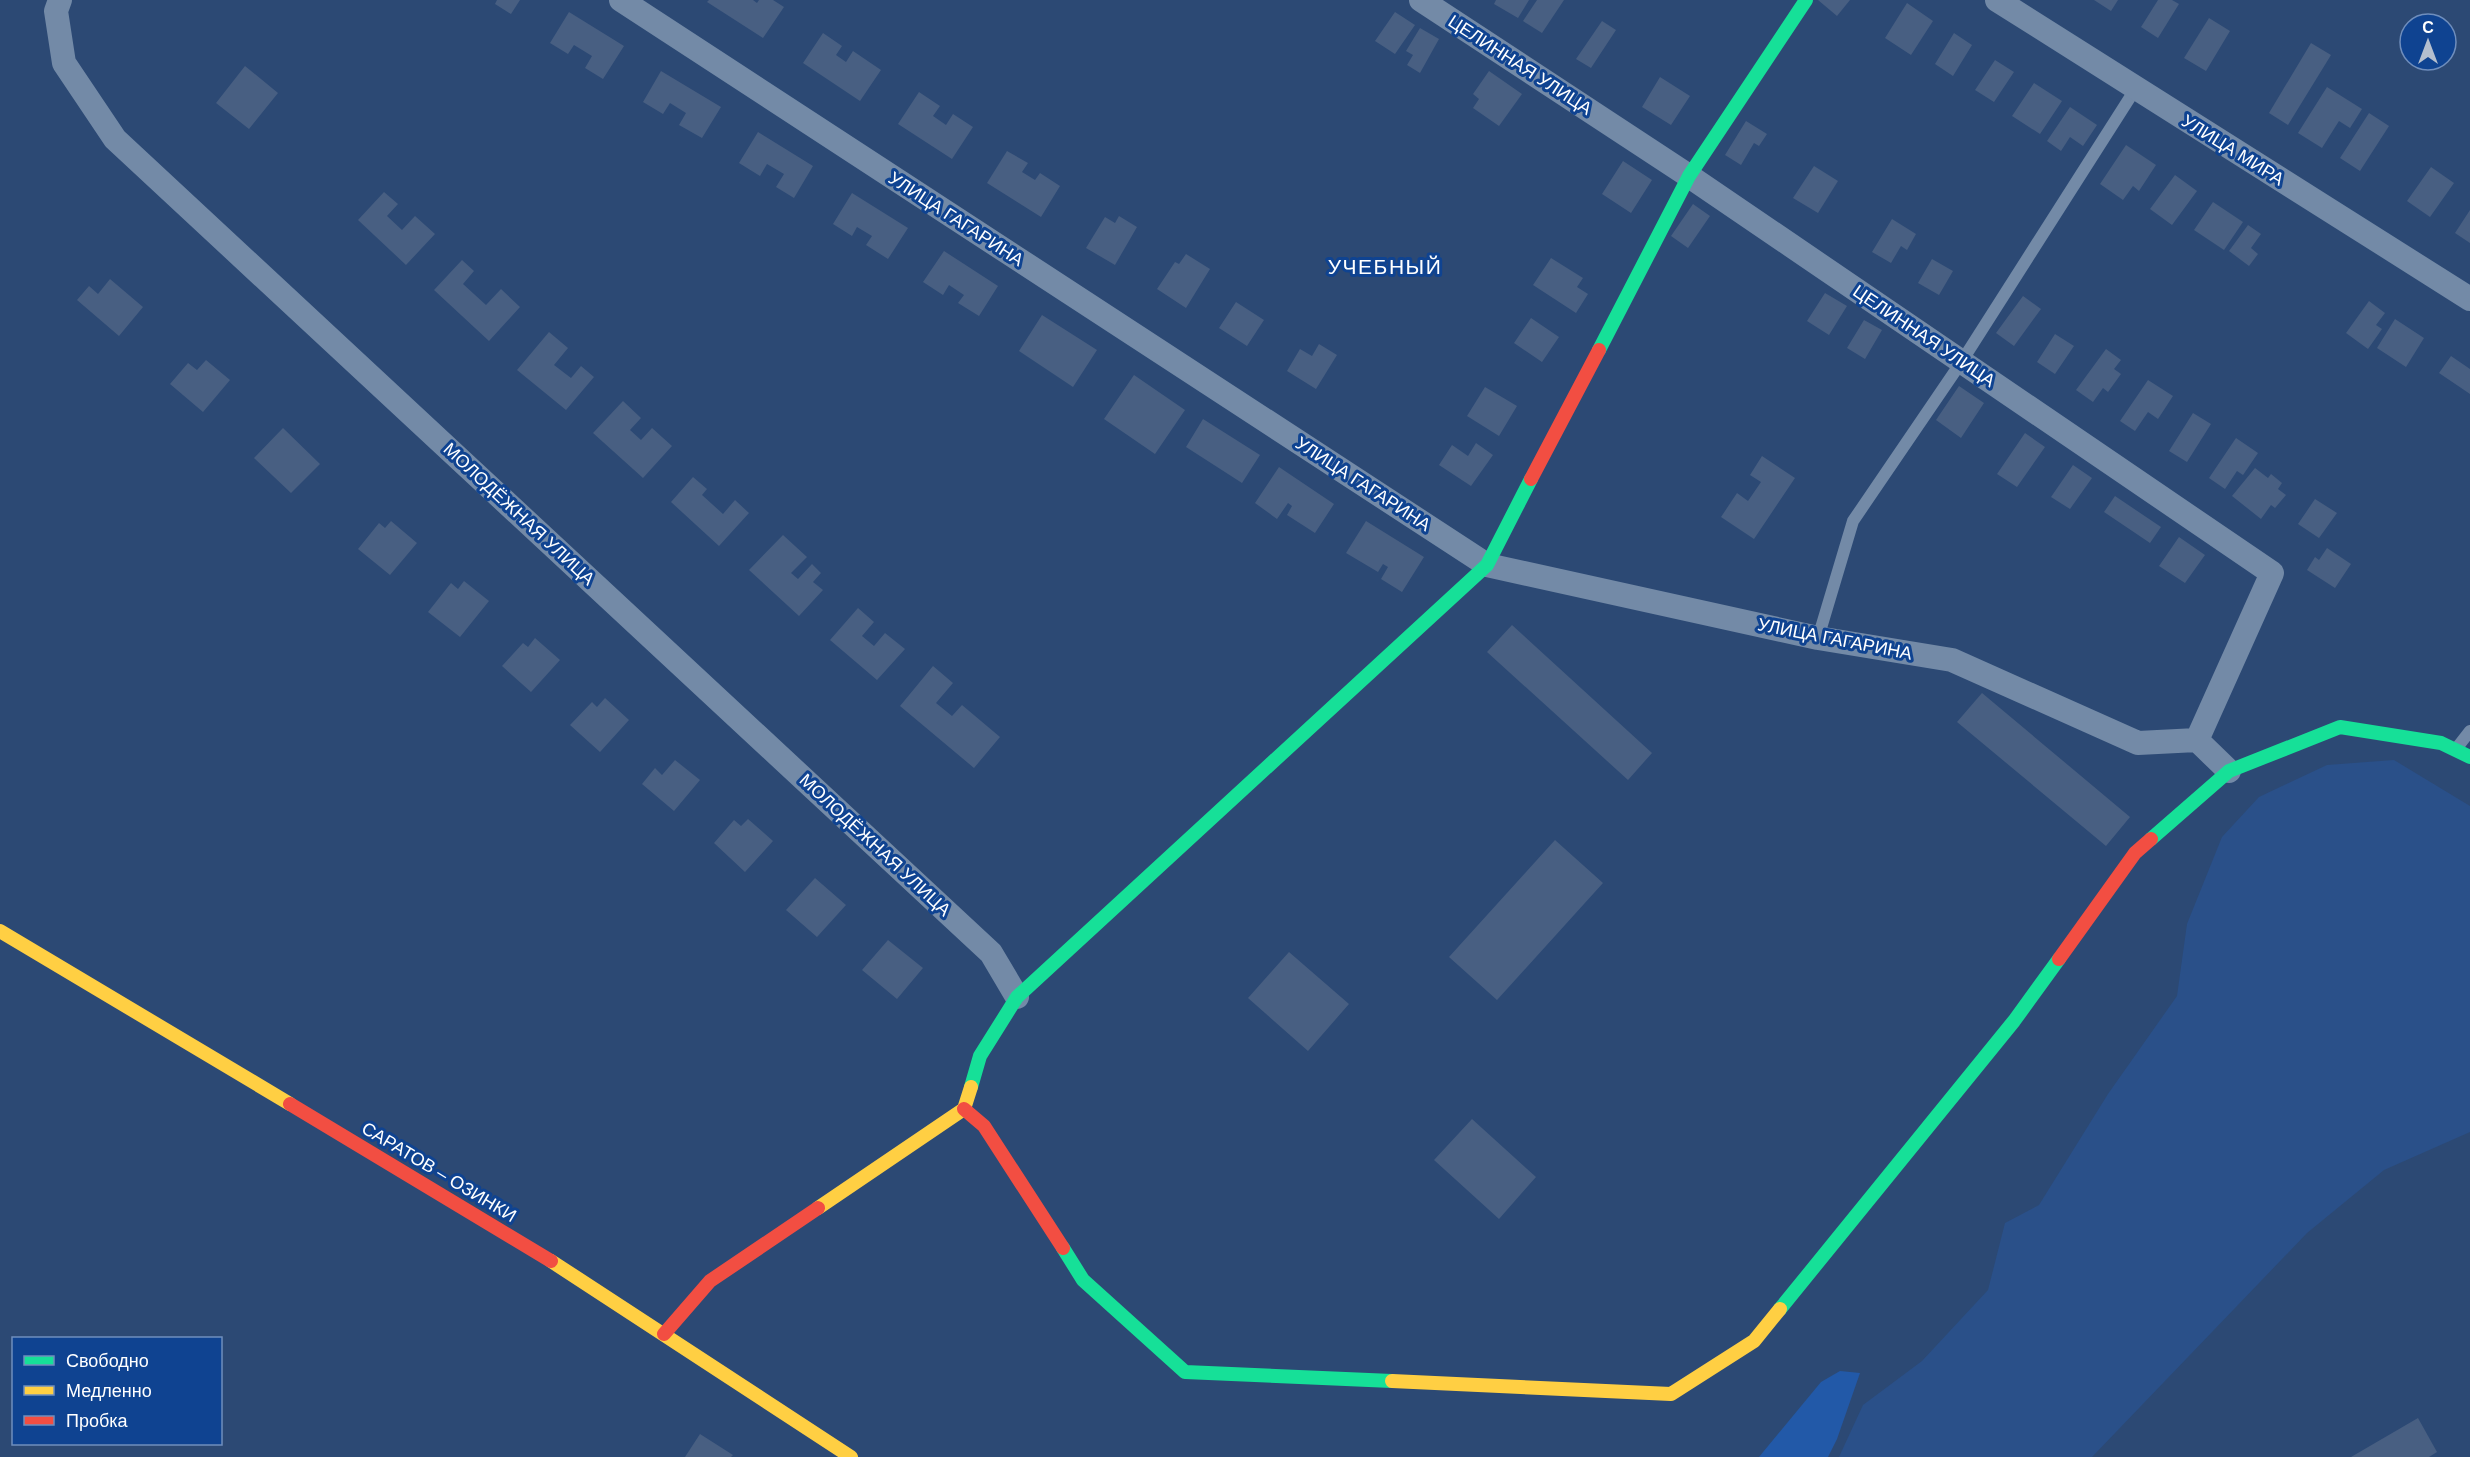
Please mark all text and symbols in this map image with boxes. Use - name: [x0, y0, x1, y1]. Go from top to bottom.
- street label: ЦЕЛИННАЯ УЛИЦА: [1445, 11, 1595, 119]
- north arrow: [2398, 12, 2458, 72]
- text: С: [2422, 19, 2434, 36]
- street label: УЛИЦА МИРА: [2178, 111, 2288, 189]
- street label: УЛИЦА ГАГАРИНА: [885, 168, 1027, 270]
- district label: УЧЕБНЫЙ: [1328, 255, 1442, 278]
- street label: ЦЕЛИННАЯ УЛИЦА: [1849, 281, 1999, 391]
- street label: УЛИЦА ГАГАРИНА: [1292, 433, 1434, 535]
- street label: МОЛОДЁЖНАЯ УЛИЦА: [439, 439, 599, 589]
- street label: УЛИЦА ГАГАРИНА: [1756, 614, 1914, 664]
- street label: МОЛОДЁЖНАЯ УЛИЦА: [795, 770, 955, 920]
- street label: САРАТОВ – ОЗИНКИ: [358, 1118, 520, 1226]
- legend: [12, 1337, 222, 1445]
- text: Свободно: [66, 1351, 149, 1371]
- text: Медленно: [66, 1381, 152, 1401]
- text: Пробка: [66, 1411, 129, 1431]

